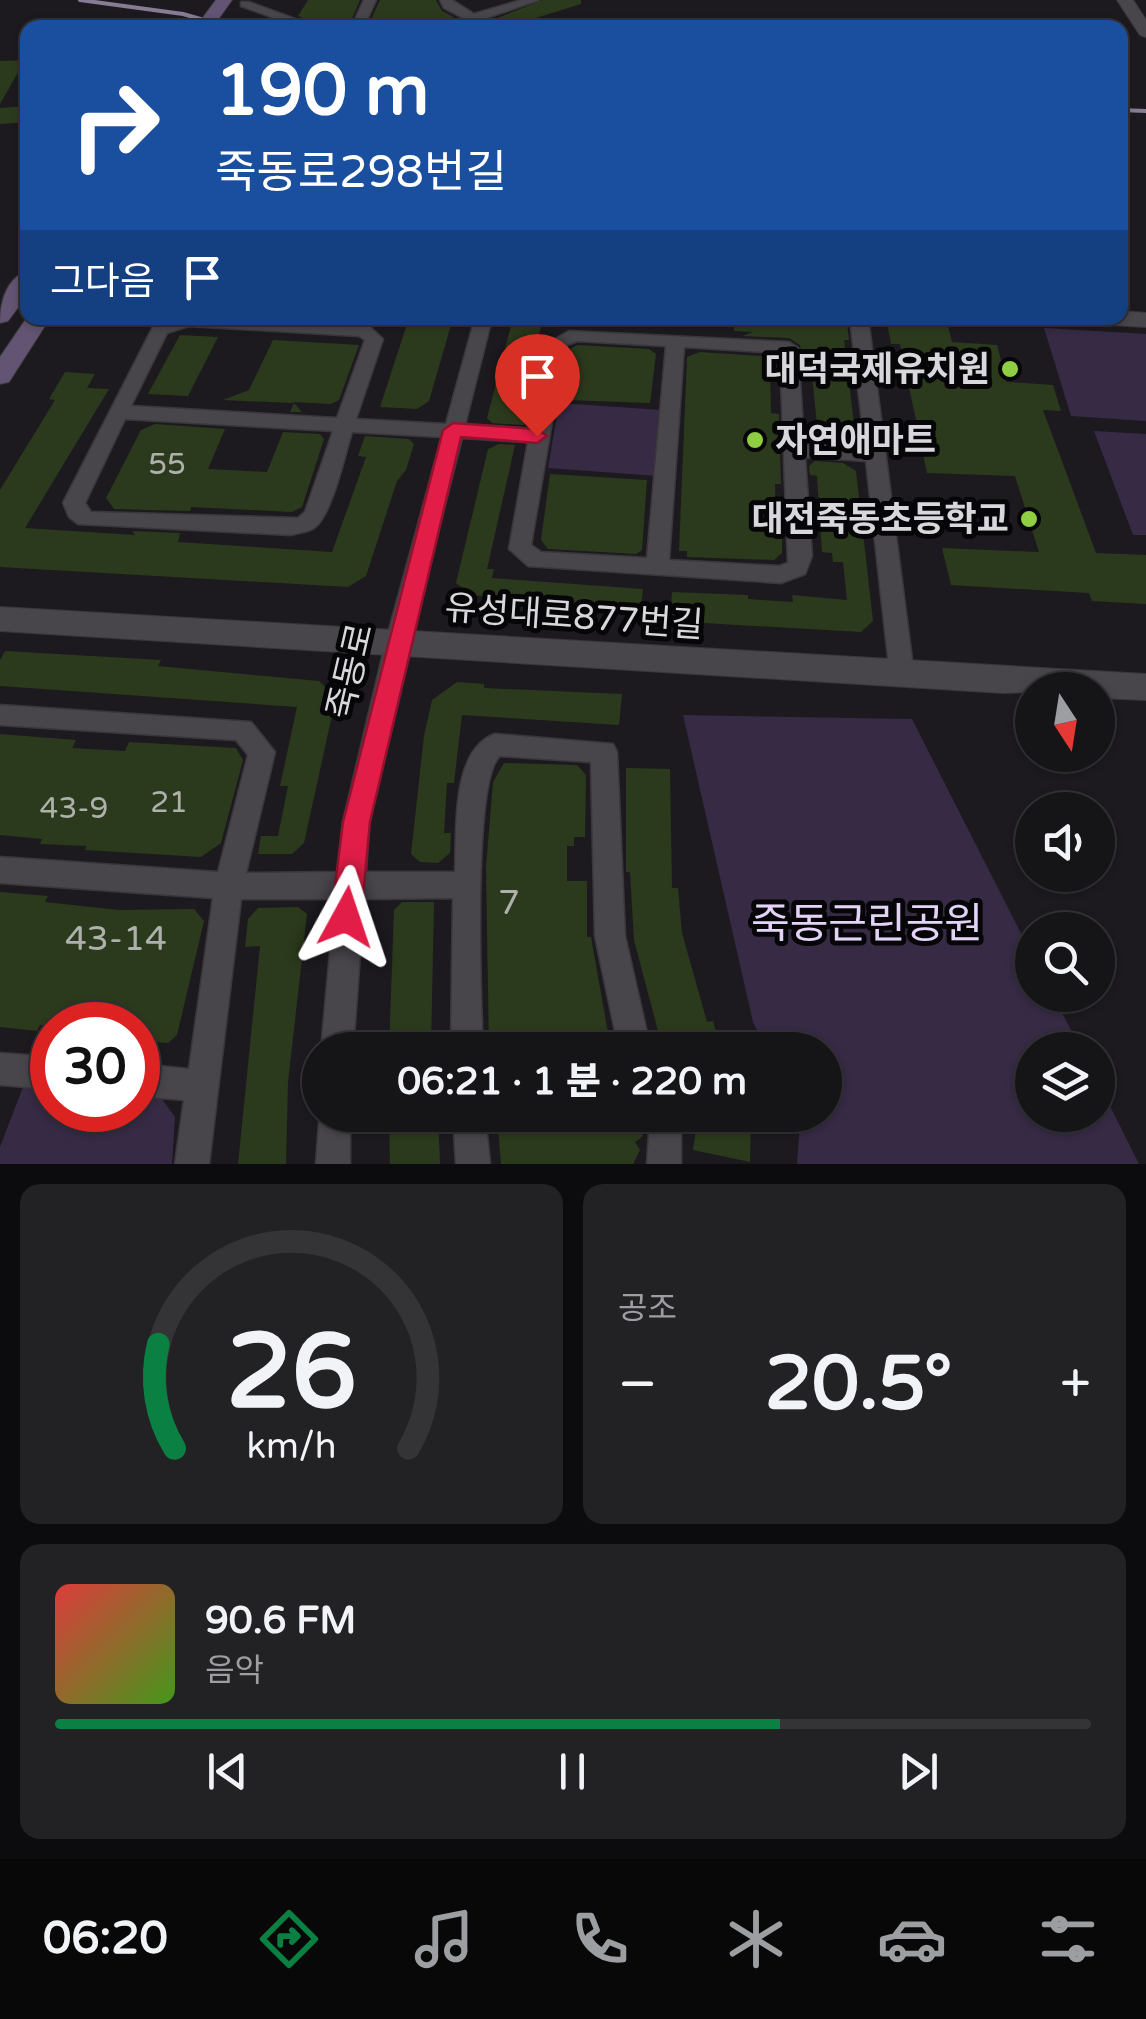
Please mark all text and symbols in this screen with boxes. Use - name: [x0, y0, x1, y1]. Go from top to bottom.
- text: 190 m: [215, 50, 429, 134]
- icon: right: [50, 60, 180, 190]
- text: 죽동로298번길: [215, 146, 507, 200]
- icon: arrive: [175, 250, 230, 305]
- text: 그다음: [50, 259, 155, 305]
- pin: [495, 334, 580, 437]
- icon: arrive: [510, 349, 565, 404]
- place label: 대덕국제유치원: [765, 349, 990, 391]
- marker: 대덕국제유치원: [999, 358, 1021, 380]
- place label: 자연애마트: [775, 420, 936, 462]
- marker: 자연애마트: [744, 429, 766, 451]
- house number: 55: [148, 446, 186, 483]
- place label: 대전죽동초등학교: [751, 499, 1009, 541]
- marker: 대전죽동초등학교: [1018, 508, 1040, 530]
- street label: 유성대로877번길: [443, 587, 705, 647]
- street label: 죽동로: [320, 619, 382, 723]
- north arrow: [1015, 672, 1115, 772]
- map controls: [1015, 672, 1115, 1132]
- house number: 21: [150, 784, 188, 821]
- house number: 43-9: [40, 790, 108, 827]
- button: sound: [1015, 792, 1115, 892]
- position arrow: [294, 865, 398, 969]
- house number: 7: [498, 882, 520, 924]
- park label: 죽동근린공원: [751, 899, 983, 950]
- button: search: [1015, 912, 1115, 1012]
- house number: 43-14: [65, 918, 167, 960]
- speed limit sign: 30: [30, 1002, 160, 1132]
- button: layers: [1015, 1032, 1115, 1132]
- text: 06:21 · 1 분 · 220 m: [397, 1059, 747, 1105]
- text: 공조: [618, 1290, 677, 1328]
- text: 26: [226, 1311, 357, 1436]
- text: 20.5°: [765, 1339, 952, 1429]
- text: −: [618, 1352, 657, 1418]
- text: +: [1060, 1352, 1091, 1418]
- text: km/h: [247, 1425, 336, 1468]
- text: 90.6 FM: [205, 1598, 356, 1644]
- text: 음악: [205, 1652, 264, 1690]
- icon: previous: [200, 1744, 255, 1799]
- icon: pause: [545, 1744, 600, 1799]
- icon: next: [891, 1744, 946, 1799]
- icon: directions: [254, 1904, 324, 1974]
- icon: music: [409, 1904, 479, 1974]
- icon: phone: [565, 1904, 635, 1974]
- icon: climate: [721, 1904, 791, 1974]
- icon: car: [877, 1904, 947, 1974]
- icon: filters: [1033, 1904, 1103, 1974]
- text: 06:20: [43, 1912, 168, 1966]

